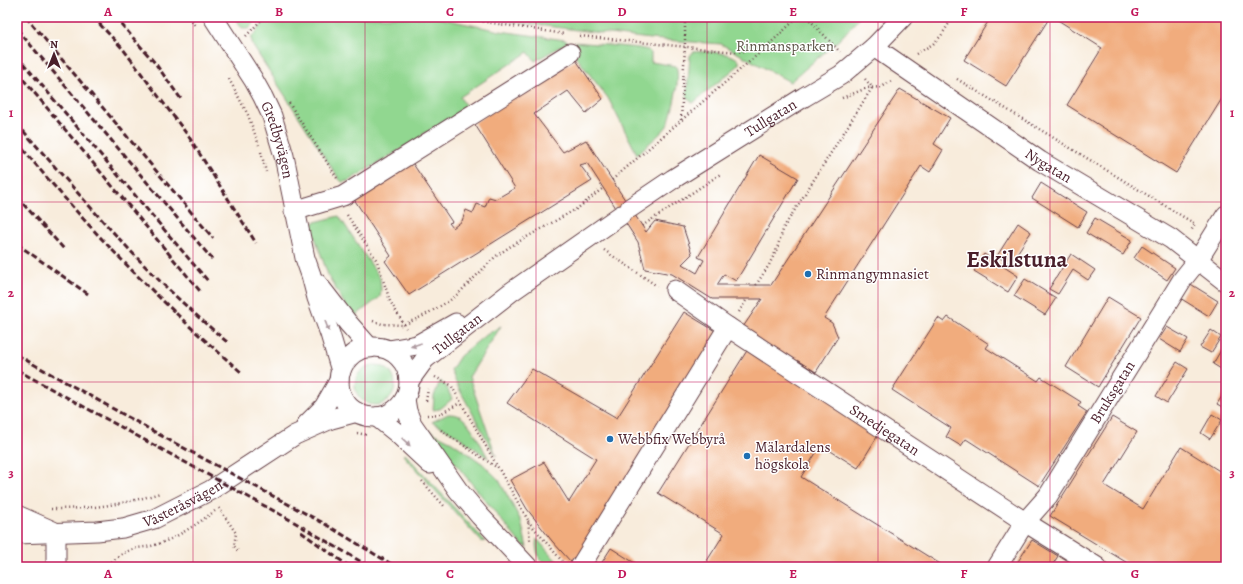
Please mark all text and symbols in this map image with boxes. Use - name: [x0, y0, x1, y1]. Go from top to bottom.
- text: A: [103, 3, 113, 20]
- text: B: [275, 3, 283, 20]
- text: C: [446, 3, 454, 20]
- text: D: [617, 3, 627, 20]
- text: E: [789, 3, 797, 20]
- text: F: [961, 3, 968, 20]
- text: G: [1131, 3, 1139, 20]
- north arrow: [34, 34, 74, 74]
- park label: Rinmansparken: [736, 36, 834, 56]
- text: N: [50, 37, 58, 52]
- street label: Tullgatan: [741, 94, 800, 142]
- street label: Gredbyvägen: [256, 98, 298, 180]
- text: 1: [9, 104, 14, 121]
- text: 1: [1230, 104, 1235, 121]
- street label: Nygatan: [1021, 144, 1075, 188]
- district label: Eskilstuna: [966, 244, 1068, 275]
- place label: Rinmangymnasiet: [816, 264, 929, 284]
- marker: Rinmangymnasiet: [803, 269, 813, 279]
- text: 2: [8, 284, 15, 301]
- text: 2: [1229, 284, 1236, 301]
- street label: Tullgatan: [428, 308, 486, 360]
- one-way arrow: [325, 320, 331, 332]
- one-way arrow: [409, 342, 421, 348]
- street label: Bruksgatan: [1085, 357, 1140, 427]
- street label: Smedjegatan: [846, 400, 924, 460]
- place label: Webbfix Webbyrå: [617, 429, 726, 449]
- marker: Webbfix Webbyrå: [605, 434, 615, 444]
- one-way arrow: [402, 437, 411, 446]
- place label: Mälardalens högskola: [755, 437, 830, 474]
- marker: Mälardalens högskola: [742, 451, 752, 461]
- text: 3: [8, 464, 14, 481]
- text: 3: [1229, 464, 1235, 481]
- street label: Västeråsvägen: [140, 475, 227, 532]
- text: A: [103, 565, 113, 582]
- text: B: [275, 565, 283, 582]
- text: C: [446, 565, 454, 582]
- text: D: [617, 565, 627, 582]
- text: E: [789, 565, 797, 582]
- text: F: [961, 565, 968, 582]
- text: G: [1131, 565, 1139, 582]

